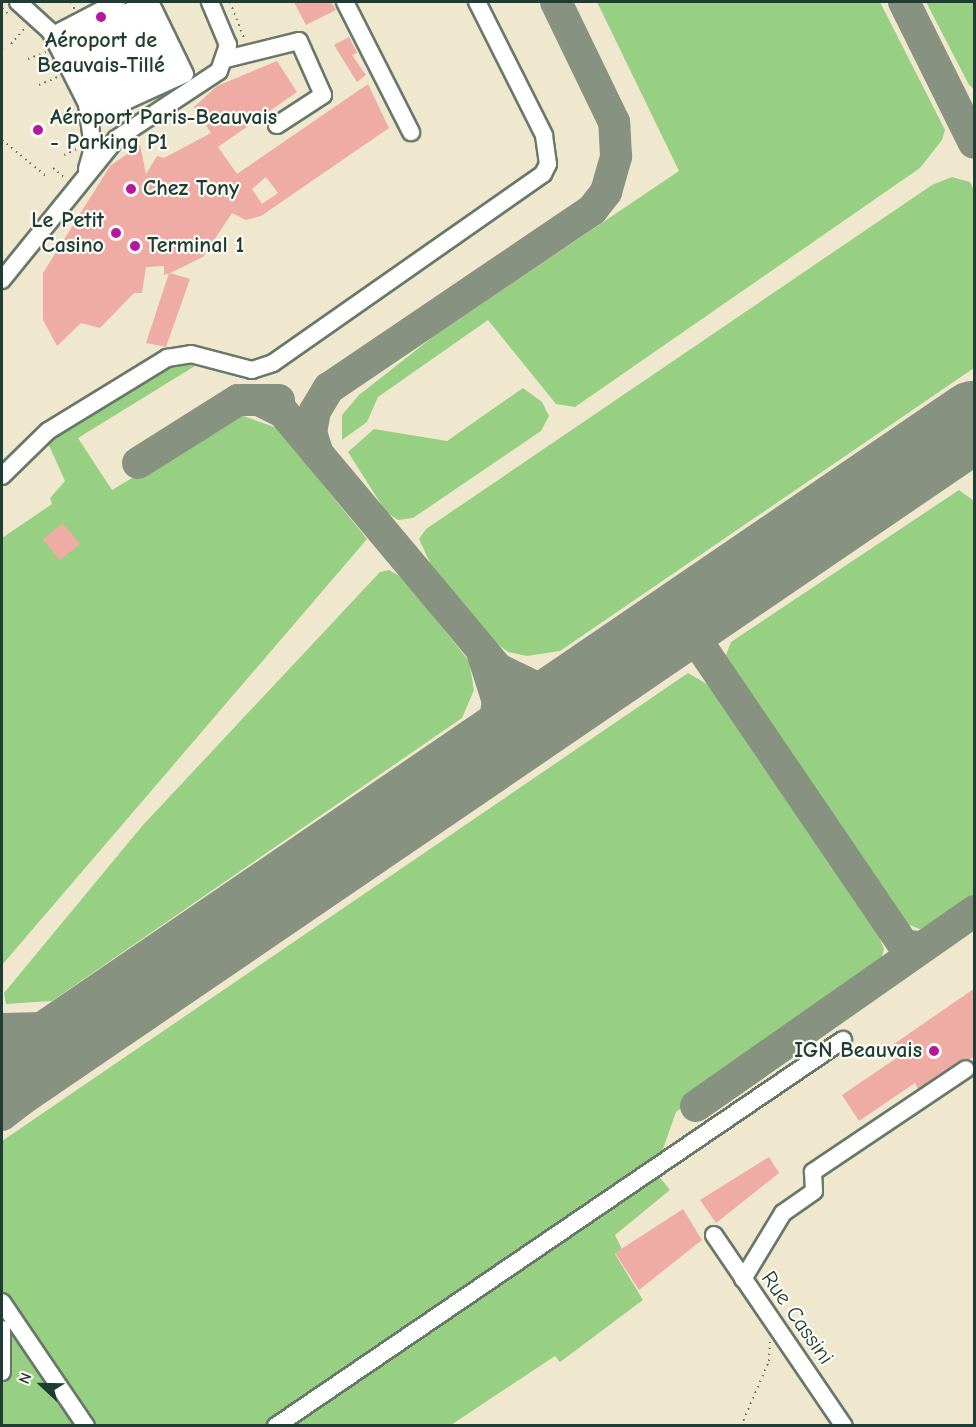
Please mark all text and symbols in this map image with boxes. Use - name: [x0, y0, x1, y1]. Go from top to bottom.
- marker: Aéroport de Beauvais-Tillé: [94, 10, 108, 24]
- place label: Aéroport de Beauvais-Tillé: [37, 27, 165, 78]
- place label: Aéroport Paris-Beauvais - Parking P1: [50, 104, 277, 156]
- marker: Aéroport Paris-Beauvais - Parking P1: [31, 123, 45, 137]
- place label: Chez Tony: [143, 176, 239, 202]
- marker: Chez Tony: [124, 182, 138, 196]
- place label: Le Petit Casino: [31, 207, 104, 258]
- marker: Le Petit Casino: [109, 226, 123, 240]
- place label: Terminal 1: [147, 233, 244, 259]
- marker: Terminal 1: [128, 239, 142, 253]
- place label: IGN Beauvais: [794, 1038, 922, 1064]
- marker: IGN Beauvais: [927, 1044, 941, 1058]
- street label: Rue Cassini: [755, 1266, 839, 1370]
- north arrow: [12, 1355, 72, 1415]
- text: N: [15, 1370, 36, 1386]

